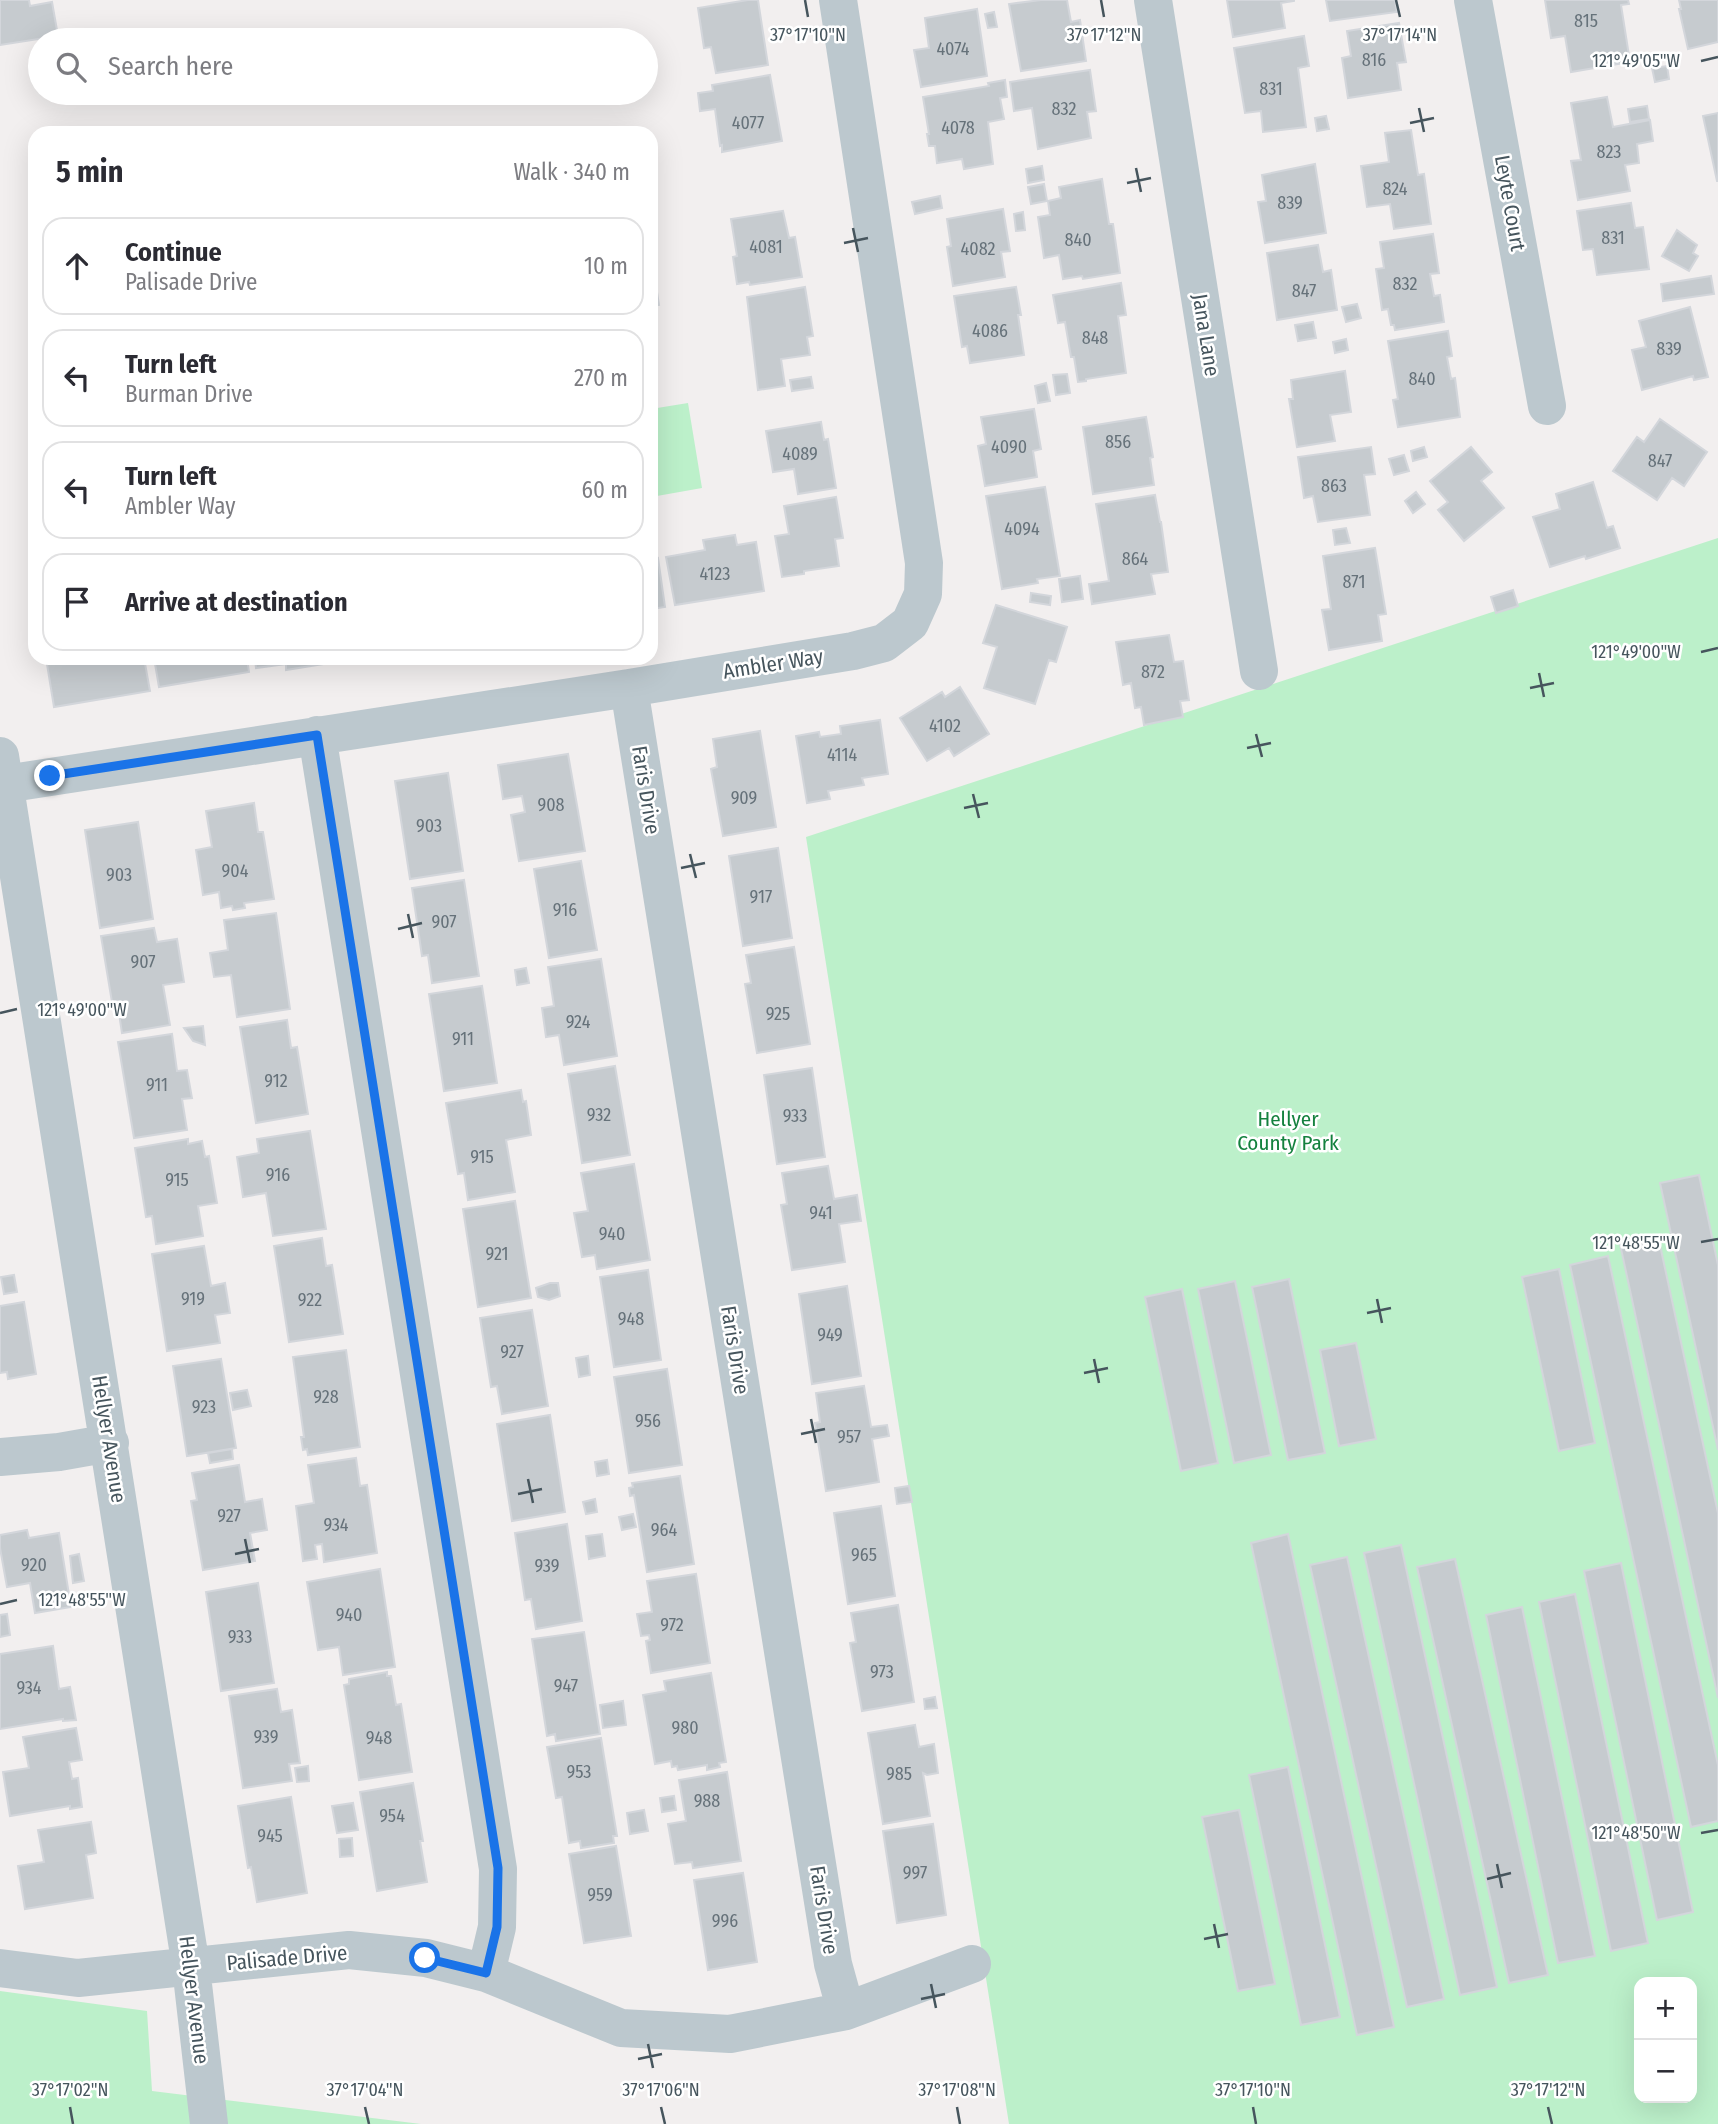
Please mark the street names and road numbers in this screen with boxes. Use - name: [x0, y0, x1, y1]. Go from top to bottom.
- street label: Leyte Court: [1489, 153, 1531, 253]
- street label: Jana Lane: [1187, 292, 1225, 378]
- street label: Ambler Way: [721, 643, 825, 685]
- street label: Faris Drive: [626, 744, 666, 836]
- street label: Faris Drive: [715, 1304, 755, 1396]
- street label: Hellyer Avenue: [86, 1373, 132, 1505]
- street label: Faris Drive: [804, 1864, 844, 1956]
- street label: Hellyer Avenue: [173, 1934, 215, 2066]
- street label: Palisade Drive: [226, 1940, 348, 1976]

